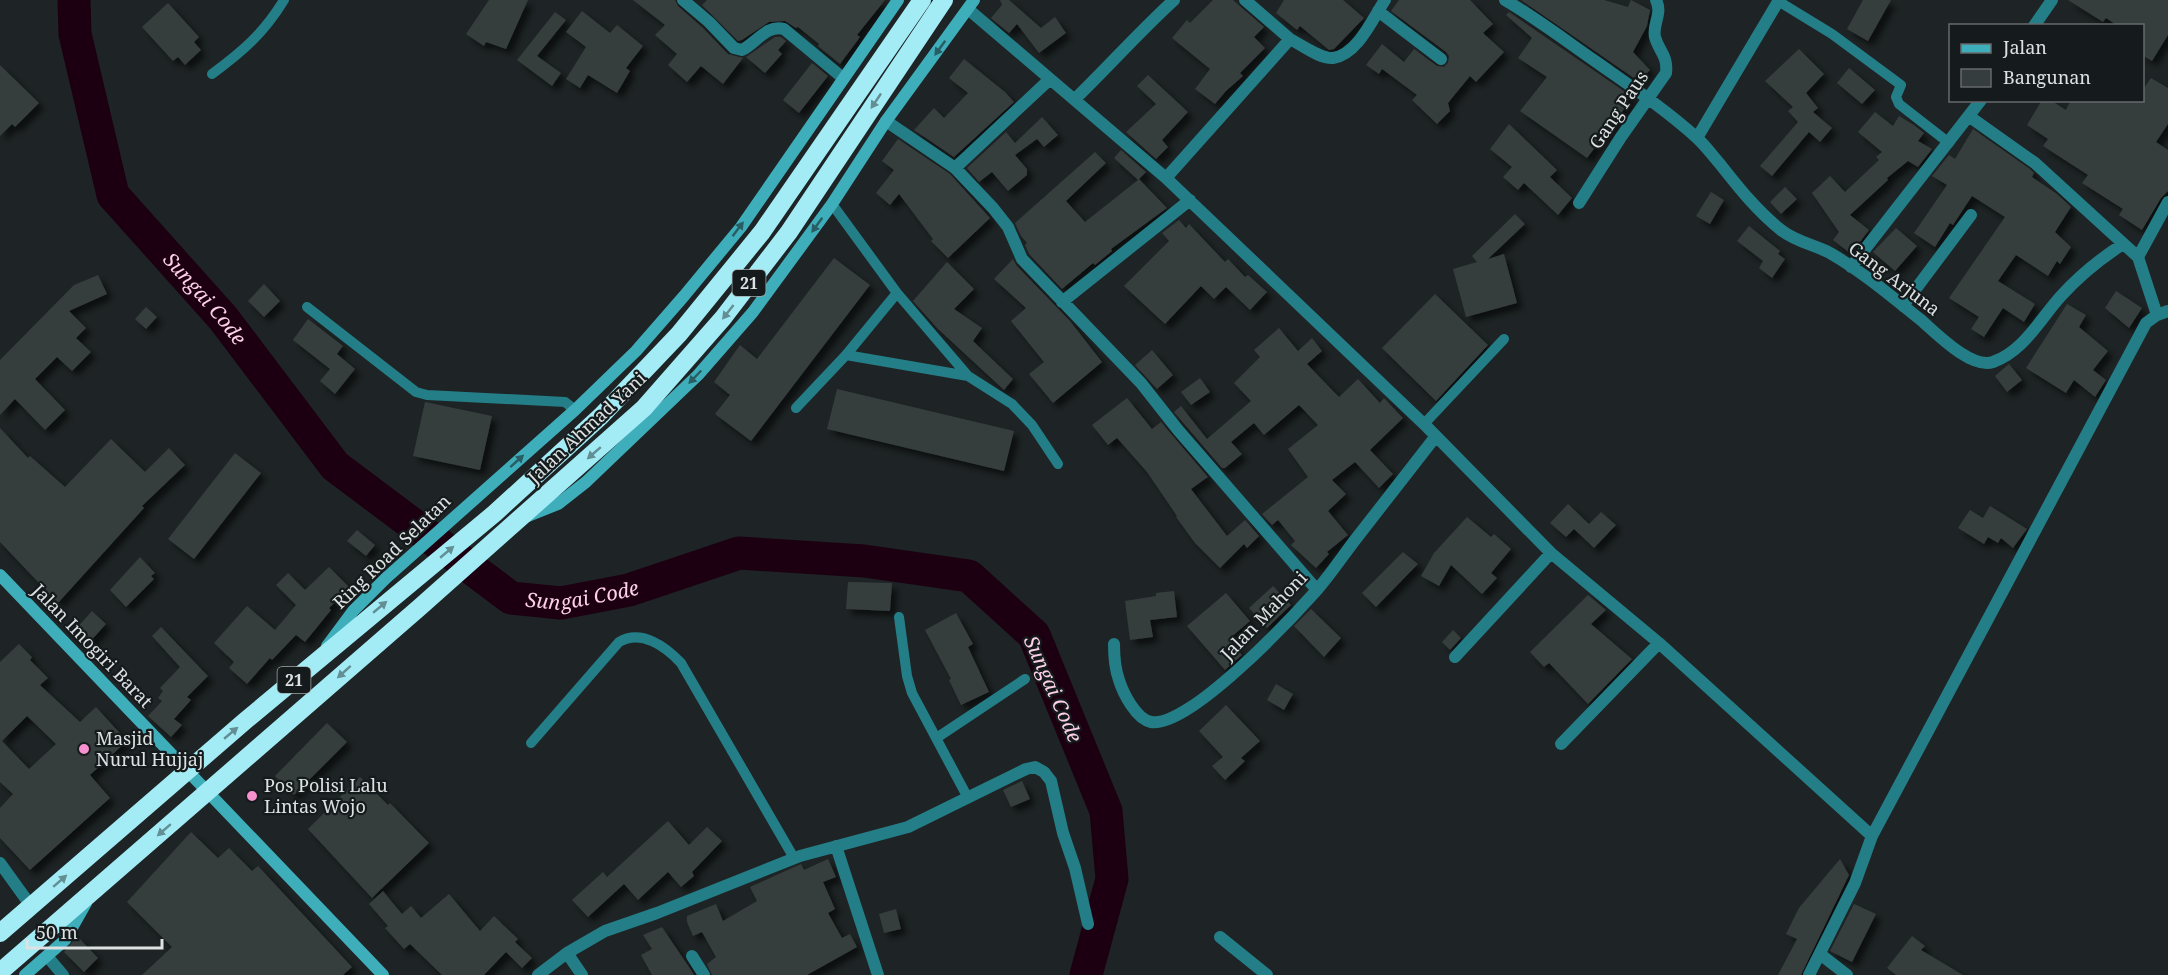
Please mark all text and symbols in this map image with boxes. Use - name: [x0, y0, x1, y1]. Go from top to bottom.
- legend: [1949, 24, 2144, 102]
- text: Jalan: [2002, 35, 2047, 59]
- one-way arrow: [934, 40, 946, 55]
- text: Bangunan: [2003, 65, 2091, 89]
- street label: Gang Paus: [1583, 66, 1653, 153]
- one-way arrow: [871, 93, 882, 109]
- one-way arrow: [810, 217, 823, 233]
- one-way arrow: [732, 222, 744, 237]
- street label: Gang Arjuna: [1844, 236, 1945, 320]
- water label: Sungai Code: [158, 246, 253, 350]
- road number: 21: [732, 270, 766, 296]
- one-way arrow: [722, 304, 734, 319]
- street label: Jalan Ahmad Yani: [521, 366, 651, 489]
- one-way arrow: [689, 370, 703, 384]
- one-way arrow: [586, 446, 601, 460]
- one-way arrow: [510, 454, 525, 468]
- street label: Ring Road Selatan: [327, 489, 456, 614]
- one-way arrow: [440, 546, 455, 558]
- street label: Jalan Mahoni: [1214, 566, 1312, 666]
- water label: Sungai Code: [524, 574, 642, 616]
- street label: Jalan Imogiri Barat: [27, 577, 158, 712]
- one-way arrow: [372, 601, 388, 614]
- water label: Sungai Code: [1018, 631, 1089, 747]
- one-way arrow: [336, 665, 351, 679]
- road number: 21: [278, 667, 310, 693]
- place label: Masjid Nurul Hujjaj: [96, 726, 203, 771]
- one-way arrow: [223, 727, 238, 740]
- marker: Masjid Nurul Hujjaj: [77, 742, 91, 756]
- place label: Pos Polisi Lalu Lintas Wojo: [264, 773, 388, 818]
- marker: Pos Polisi Lalu Lintas Wojo: [245, 789, 259, 803]
- one-way arrow: [157, 823, 172, 836]
- one-way arrow: [52, 875, 67, 888]
- scale bar: [27, 912, 162, 950]
- text: 50 m: [36, 920, 78, 944]

